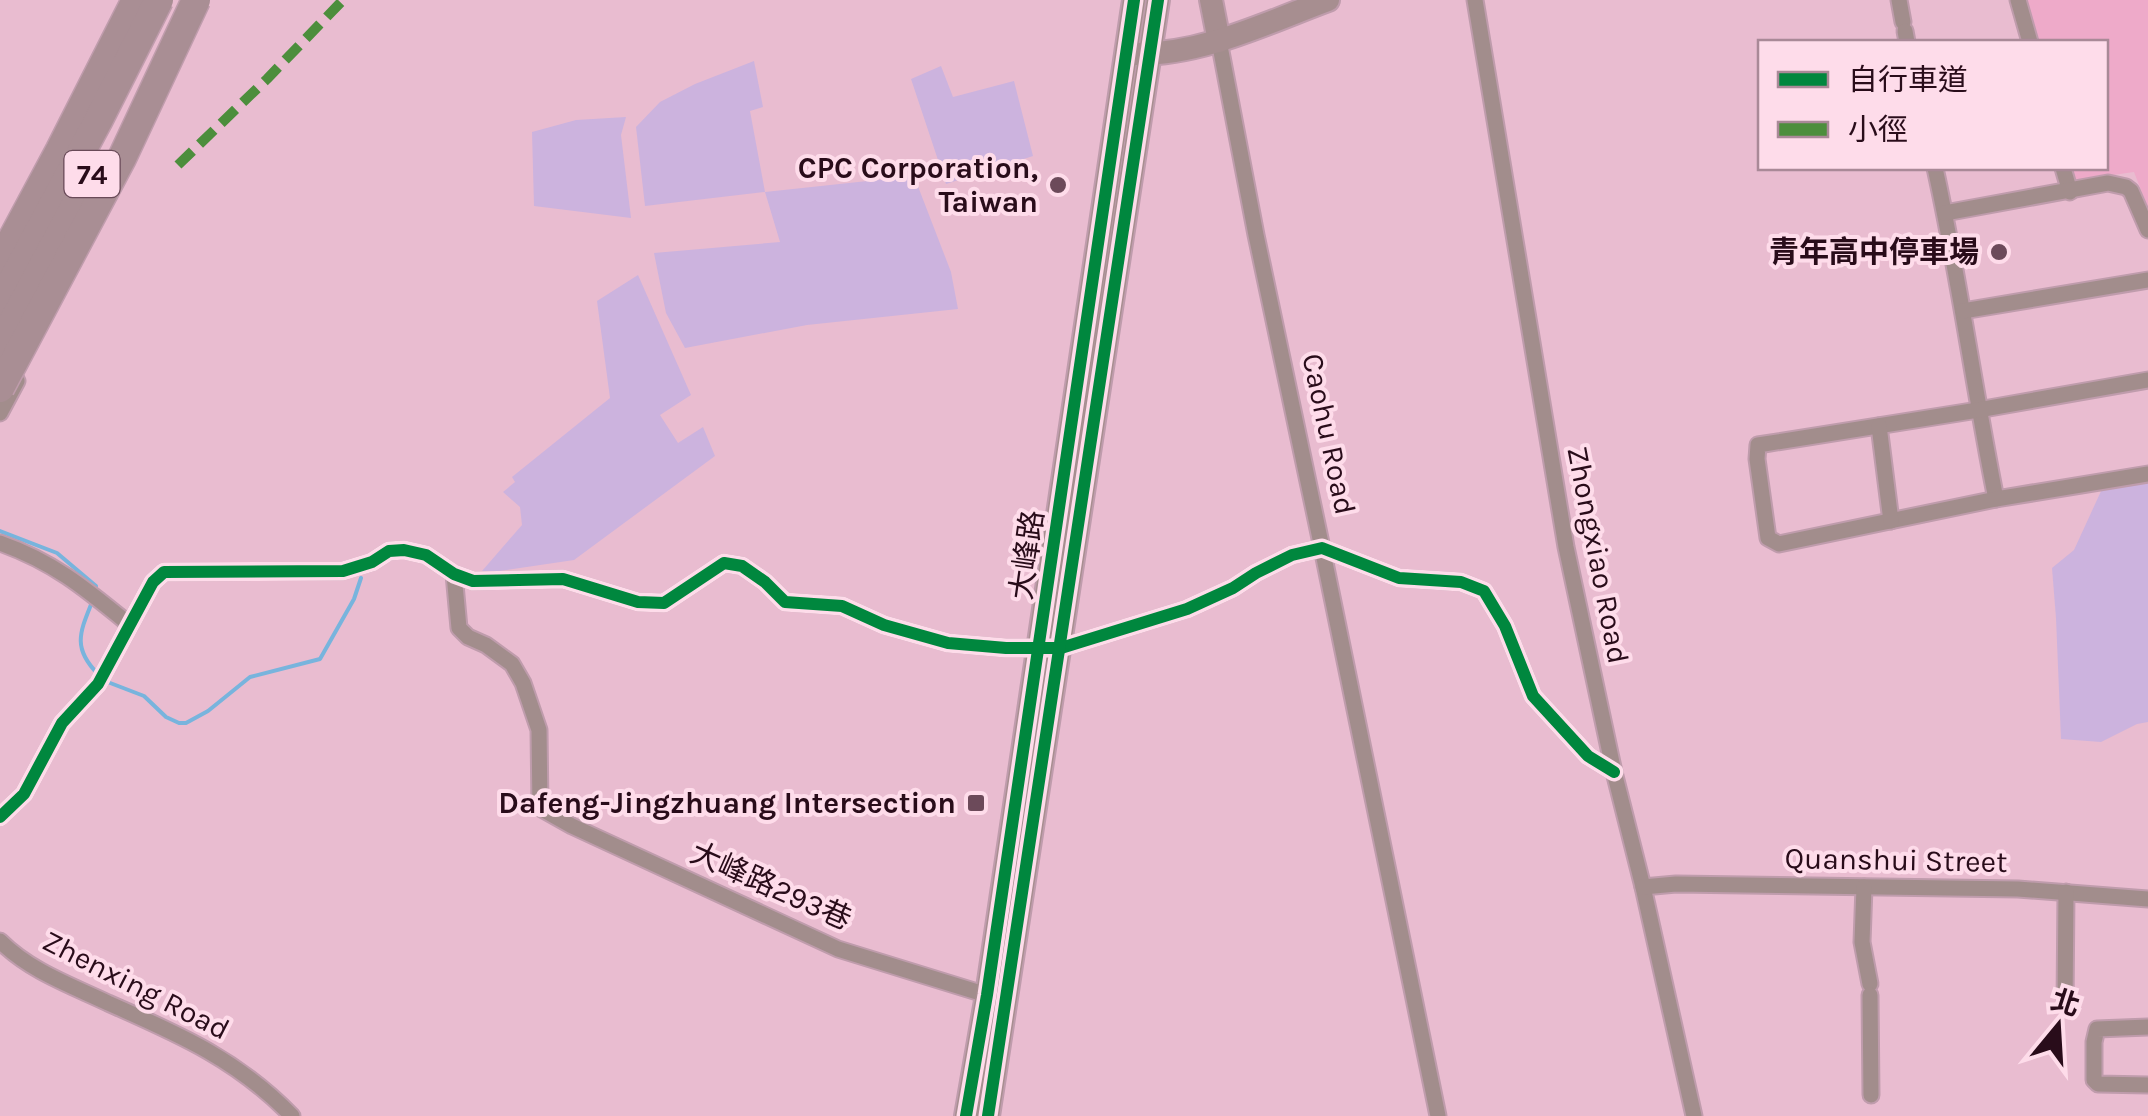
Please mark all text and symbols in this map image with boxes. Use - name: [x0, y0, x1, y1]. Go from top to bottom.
- legend: [1758, 40, 2108, 170]
- text: 自行車道: [1848, 62, 1968, 98]
- text: 小徑: [1848, 112, 1908, 148]
- place label: CPC Corporation, Taiwan: [798, 150, 1038, 220]
- road number: 74: [64, 151, 120, 197]
- marker: CPC Corporation, Taiwan: [1047, 174, 1069, 196]
- place label: 青年高中停車場: [1769, 234, 1979, 270]
- marker: 青年高中停車場: [1988, 241, 2010, 263]
- street label: Caohu Road: [1294, 350, 1364, 518]
- street label: Zhongxiao Road: [1559, 443, 1637, 667]
- street label: 大峰路: [1003, 508, 1051, 602]
- place label: Dafeng-Jingzhuang Intersection: [498, 785, 956, 821]
- marker: Dafeng-Jingzhuang Intersection: [965, 792, 987, 814]
- street label: 大峰路293巷: [685, 834, 857, 938]
- street label: Quanshui Street: [1784, 840, 2008, 880]
- street label: Zhenxing Road: [37, 922, 235, 1048]
- north arrow: [2008, 976, 2108, 1076]
- text: 北: [2047, 983, 2084, 1023]

